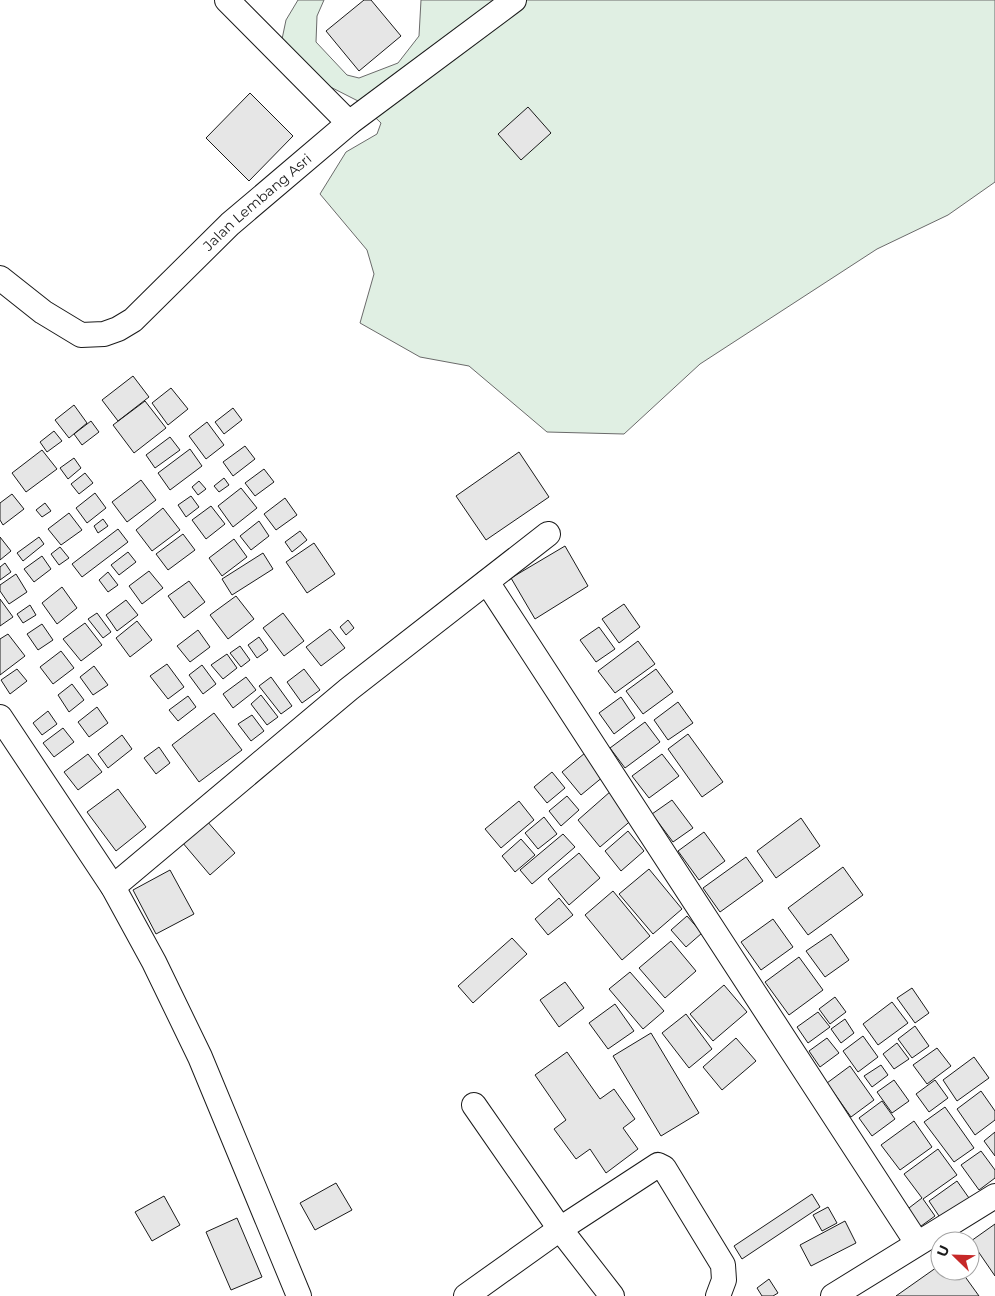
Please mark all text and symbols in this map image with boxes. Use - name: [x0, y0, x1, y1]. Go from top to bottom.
- street label: Jalan Lembang Asri: [199, 150, 315, 255]
- north arrow: [930, 1231, 980, 1281]
- text: U: [933, 1242, 953, 1260]

